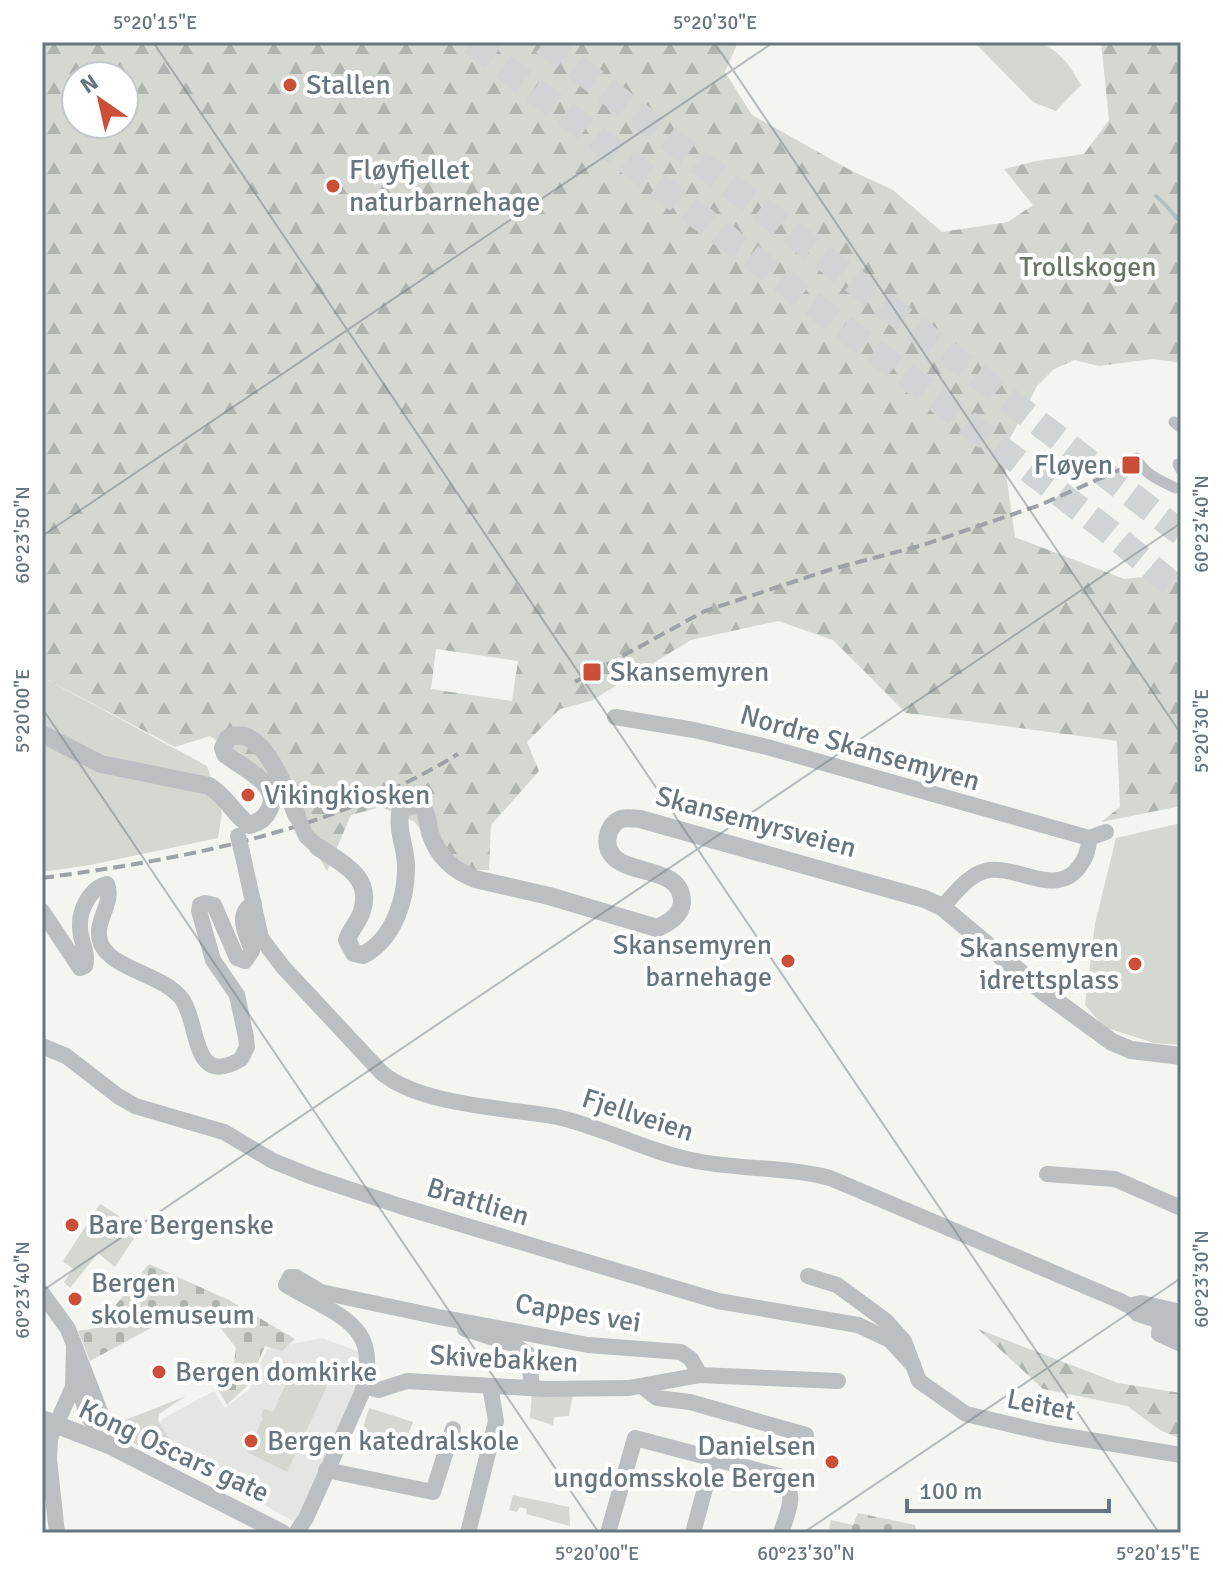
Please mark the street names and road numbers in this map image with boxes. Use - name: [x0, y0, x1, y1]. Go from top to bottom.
- street label: Nordre Skansemyren: [736, 698, 984, 798]
- street label: Skansemyrsveien: [652, 779, 860, 865]
- street label: Fjellveien: [578, 1081, 698, 1149]
- street label: Brattlien: [423, 1170, 533, 1234]
- street label: Cappes vei: [513, 1286, 643, 1340]
- street label: Skivebakken: [429, 1338, 579, 1380]
- street label: Leitet: [1004, 1382, 1078, 1428]
- street label: Kong Oscars gate: [73, 1392, 275, 1510]

